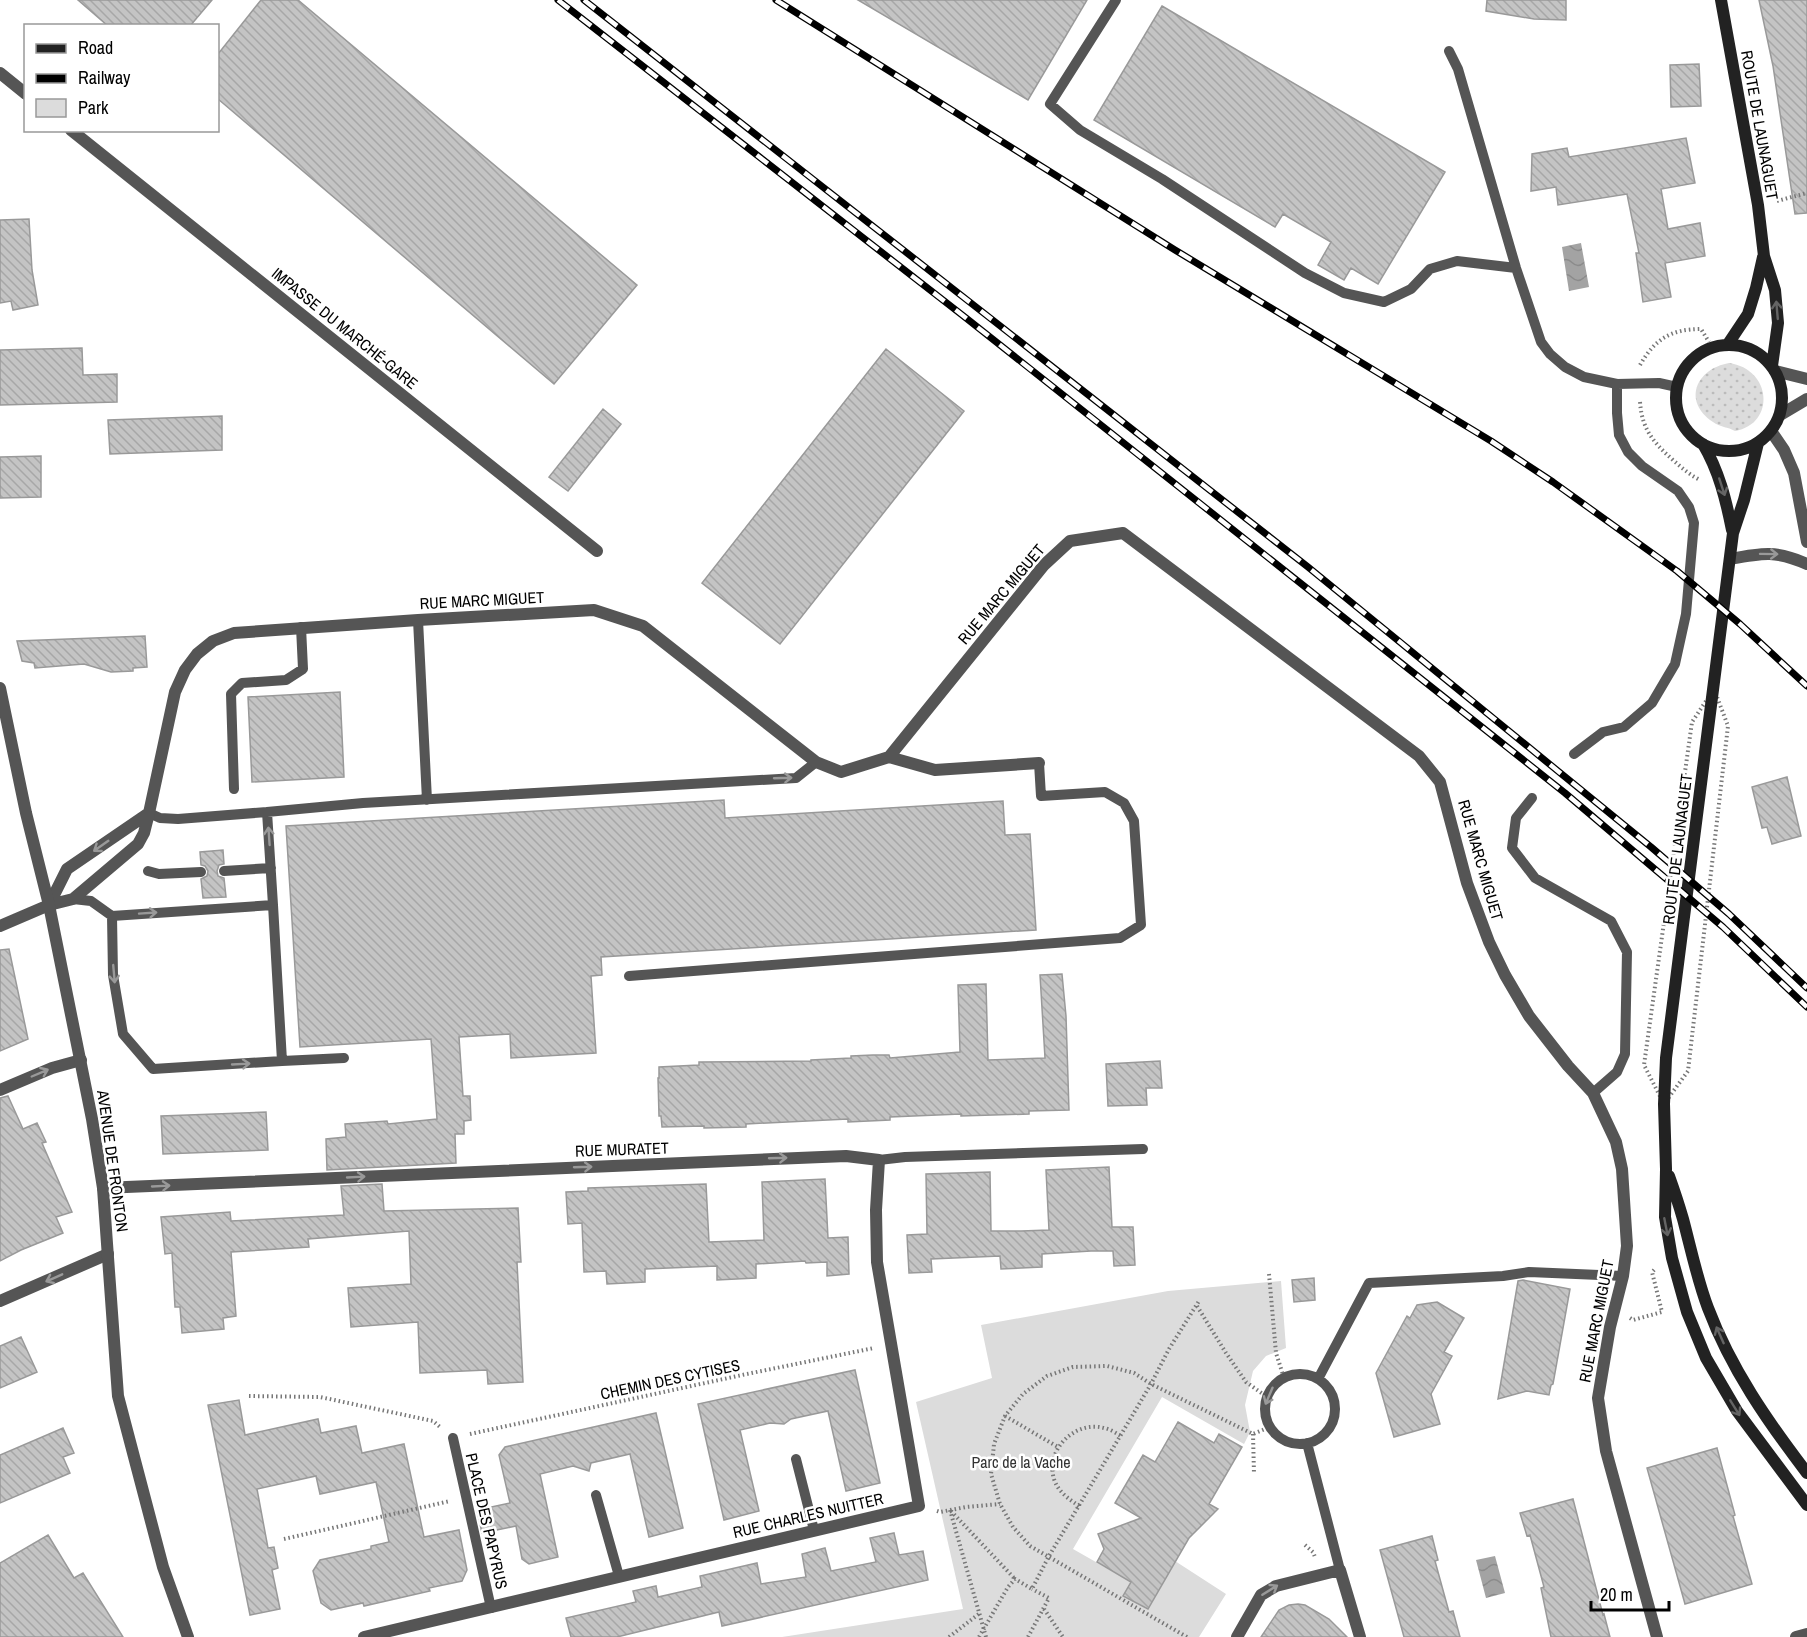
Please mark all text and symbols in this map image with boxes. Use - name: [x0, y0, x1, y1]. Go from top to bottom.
- legend: [24, 24, 219, 132]
- text: Road: [78, 35, 113, 60]
- street label: ROUTE DE LAUNAGUET: [1736, 48, 1784, 202]
- text: Railway: [78, 65, 131, 90]
- text: Park: [78, 95, 109, 120]
- street label: IMPASSE DU MARCHÉ-GARE: [267, 262, 423, 394]
- one-way arrow: [1771, 301, 1782, 321]
- one-way arrow: [1717, 477, 1728, 496]
- street label: RUE MARC MIGUET: [953, 539, 1049, 649]
- one-way arrow: [1759, 548, 1779, 559]
- street label: RUE MARC MIGUET: [419, 586, 545, 614]
- street label: ROUTE DE LAUNAGUET: [1657, 772, 1697, 926]
- one-way arrow: [772, 773, 792, 784]
- street label: RUE MARC MIGUET: [1453, 797, 1509, 923]
- one-way arrow: [263, 826, 274, 846]
- one-way arrow: [93, 840, 109, 852]
- one-way arrow: [138, 908, 157, 919]
- one-way arrow: [109, 964, 120, 984]
- one-way arrow: [231, 1058, 251, 1069]
- one-way arrow: [30, 1067, 49, 1078]
- street label: AVENUE DE FRONTON: [92, 1088, 134, 1233]
- street label: RUE MURATET: [575, 1136, 669, 1162]
- one-way arrow: [767, 1153, 787, 1164]
- one-way arrow: [572, 1161, 592, 1172]
- one-way arrow: [345, 1171, 365, 1182]
- one-way arrow: [151, 1180, 171, 1191]
- one-way arrow: [1661, 1217, 1672, 1237]
- street label: RUE MARC MIGUET: [1573, 1258, 1619, 1384]
- one-way arrow: [46, 1272, 64, 1284]
- one-way arrow: [1713, 1327, 1725, 1345]
- street label: CHEMIN DES CYTISES: [598, 1353, 742, 1405]
- one-way arrow: [1263, 1387, 1274, 1405]
- one-way arrow: [1730, 1399, 1742, 1416]
- street label: PLACE DES PAPYRUS: [461, 1451, 513, 1591]
- park label: Parc de la Vache: [972, 1451, 1070, 1473]
- street label: RUE CHARLES NUITTER: [731, 1487, 886, 1543]
- scale bar: [1591, 1574, 1669, 1612]
- text: 20 m: [1600, 1582, 1633, 1607]
- one-way arrow: [1261, 1584, 1278, 1596]

